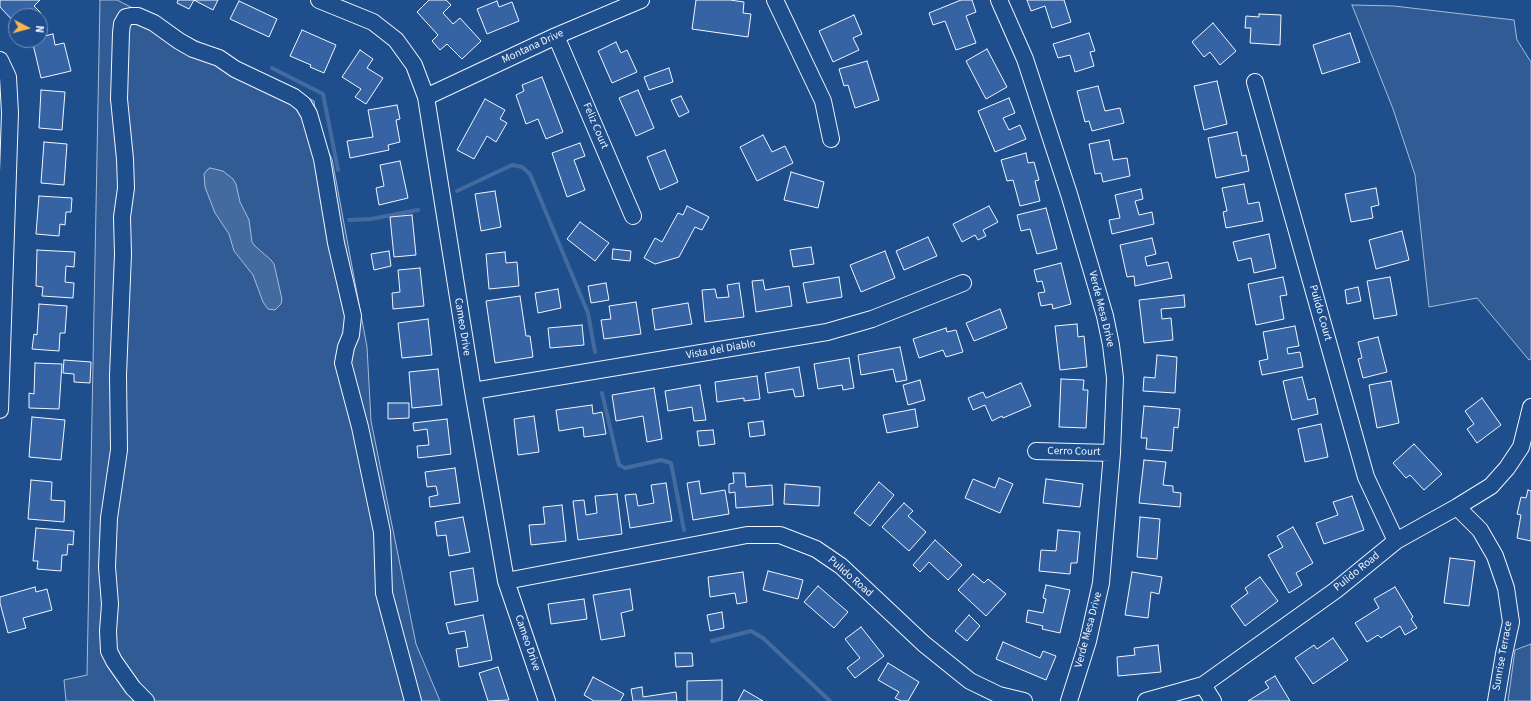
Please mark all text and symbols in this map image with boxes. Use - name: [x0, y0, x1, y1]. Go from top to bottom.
- north arrow: [8, 8, 48, 48]
- text: N: [32, 25, 47, 34]
- street label: Montana Drive: [500, 27, 566, 67]
- street label: Feliz Court: [579, 101, 611, 151]
- street label: Verde Mesa Drive: [1085, 270, 1117, 348]
- street label: Pulido Court: [1306, 283, 1334, 343]
- street label: Cameo Drive: [451, 297, 473, 357]
- street label: Vista del Diablo: [685, 337, 757, 363]
- street label: Cerro Court: [1047, 445, 1101, 459]
- street label: Pulido Road: [1331, 549, 1383, 595]
- street label: Pulido Road: [825, 554, 875, 600]
- street label: Verde Mesa Drive: [1073, 591, 1105, 669]
- street label: Cameo Drive: [511, 613, 543, 673]
- street label: Sunrise Terrace: [1490, 620, 1516, 692]

